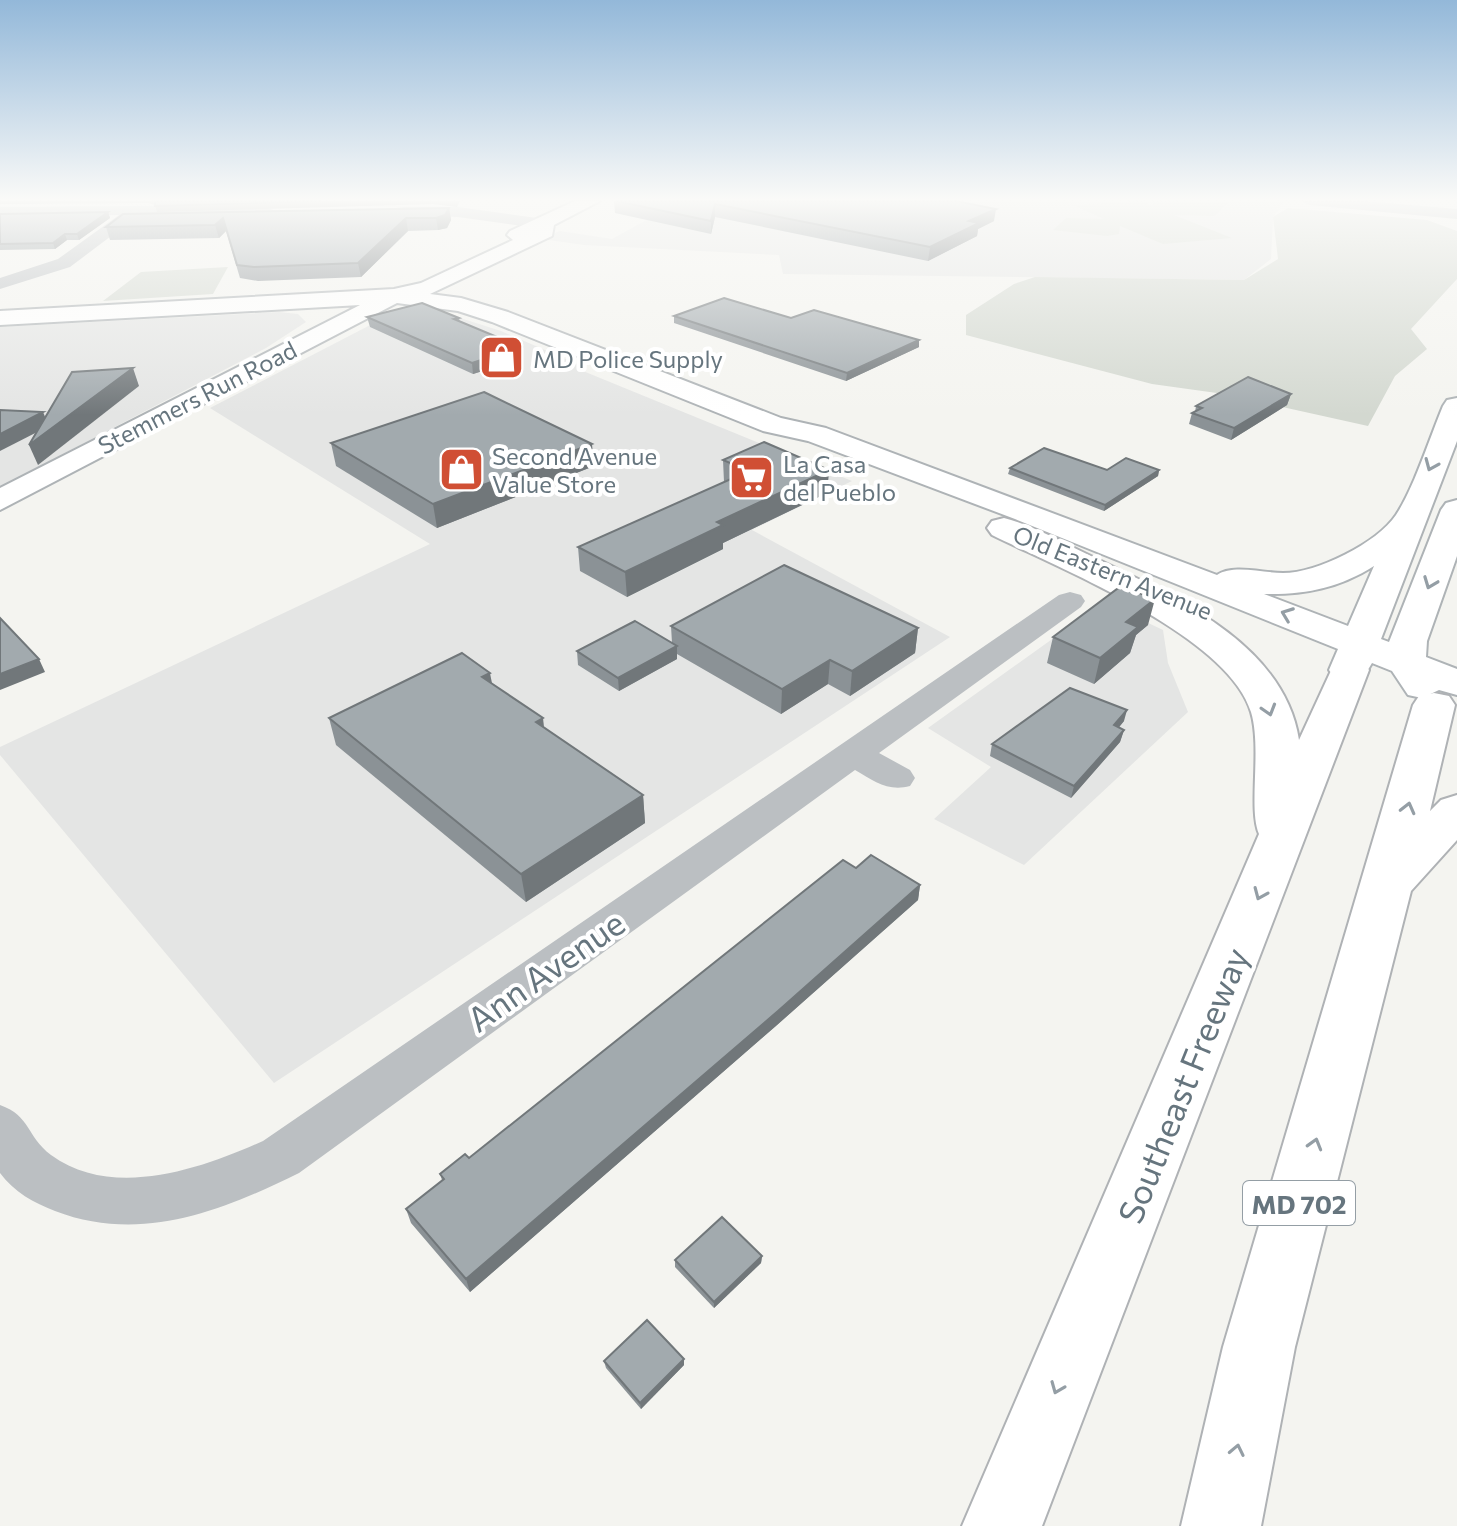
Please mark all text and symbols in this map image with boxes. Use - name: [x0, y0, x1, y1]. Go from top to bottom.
- street label: Stemmers Run Road: [93, 334, 301, 460]
- shop icon: MD Police Supply: [478, 334, 526, 382]
- place label: MD Police Supply: [533, 344, 723, 373]
- place label: Second Avenue Value Store: [492, 441, 657, 498]
- shop icon: Second Avenue Value Store: [437, 445, 485, 493]
- place label: La Casa del Pueblo: [783, 449, 896, 506]
- supermarket icon: La Casa del Pueblo: [728, 453, 776, 501]
- one-way arrow: [1424, 457, 1440, 471]
- street label: Old Eastern Avenue: [1009, 519, 1217, 625]
- one-way arrow: [1423, 575, 1440, 589]
- one-way arrow: [1281, 607, 1295, 624]
- one-way arrow: [1260, 703, 1276, 716]
- one-way arrow: [1398, 801, 1415, 815]
- one-way arrow: [1254, 885, 1270, 900]
- street label: Ann Avenue: [458, 901, 632, 1039]
- street label: Southeast Freeway: [1108, 941, 1256, 1229]
- one-way arrow: [1306, 1137, 1323, 1151]
- road number: MD 702: [1243, 1181, 1355, 1225]
- one-way arrow: [1051, 1380, 1067, 1394]
- one-way arrow: [1228, 1443, 1245, 1457]

